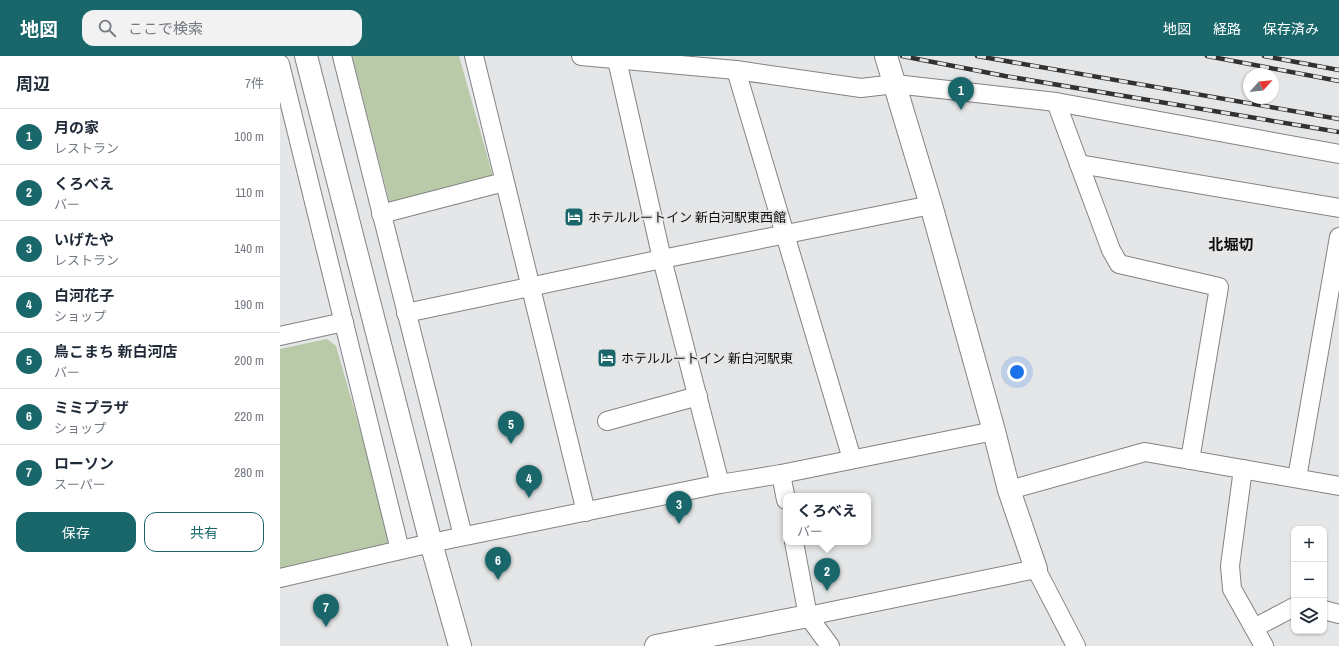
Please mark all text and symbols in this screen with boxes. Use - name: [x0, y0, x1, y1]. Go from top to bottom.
- search box: [82, 10, 362, 46]
- text: 地図: [20, 16, 58, 42]
- icon: search: [96, 17, 118, 39]
- text: ここで検索: [128, 18, 203, 39]
- text: 地図: [1163, 20, 1191, 38]
- text: 経路: [1213, 20, 1241, 38]
- text: 保存済み: [1263, 20, 1319, 38]
- north arrow: [1243, 68, 1279, 104]
- text: 周辺: [16, 72, 50, 95]
- text: 7件: [245, 75, 264, 92]
- pin: 1: [948, 77, 974, 110]
- text: 月の家: [54, 117, 99, 138]
- text: 1: [26, 128, 32, 145]
- text: 100 m: [234, 128, 264, 145]
- text: レストラン: [54, 140, 119, 157]
- text: くろべえ: [54, 173, 114, 194]
- text: 2: [26, 184, 32, 201]
- text: 110 m: [235, 184, 264, 201]
- text: バー: [54, 196, 80, 213]
- hotel icon: ホテルルートイン 新白河駅東西館: [563, 206, 585, 228]
- place label: ホテルルートイン 新白河駅東西館: [588, 209, 786, 226]
- text: いげたや: [54, 229, 114, 250]
- district label: 北堀切: [1208, 234, 1254, 255]
- text: 3: [26, 240, 32, 257]
- text: 140 m: [234, 240, 264, 257]
- text: レストラン: [54, 252, 119, 269]
- text: 白河花子: [54, 285, 114, 306]
- text: 4: [26, 296, 32, 313]
- text: 190 m: [234, 296, 264, 313]
- text: ショップ: [54, 308, 106, 325]
- text: 鳥こまち 新白河店: [54, 341, 177, 362]
- hotel icon: ホテルルートイン 新白河駅東: [596, 347, 618, 369]
- place label: ホテルルートイン 新白河駅東: [621, 350, 793, 367]
- text: 5: [26, 352, 32, 369]
- text: 200 m: [234, 352, 264, 369]
- your location: [1007, 362, 1027, 382]
- text: バー: [54, 364, 80, 381]
- text: ミミプラザ: [54, 397, 129, 418]
- text: 6: [26, 408, 32, 425]
- text: 220 m: [234, 408, 264, 425]
- pin: 5: [498, 411, 524, 444]
- text: ショップ: [54, 420, 106, 437]
- text: ローソン: [54, 453, 114, 474]
- text: 7: [26, 464, 32, 481]
- text: 280 m: [234, 464, 264, 481]
- pin: 4: [516, 465, 542, 498]
- text: スーパー: [54, 476, 106, 493]
- pin: 3: [666, 491, 692, 524]
- popup: [783, 493, 871, 545]
- text: くろべえ: [797, 500, 857, 521]
- button: 保存: [16, 512, 136, 552]
- button: 共有: [144, 512, 264, 552]
- text: バー: [797, 523, 823, 540]
- map controls: [1291, 526, 1327, 634]
- button: +: [1291, 526, 1327, 562]
- pin: 6: [485, 547, 511, 580]
- pin: 2: [814, 558, 840, 591]
- button: −: [1291, 562, 1327, 598]
- pin: 7: [313, 594, 339, 627]
- button: layers: [1291, 598, 1327, 634]

